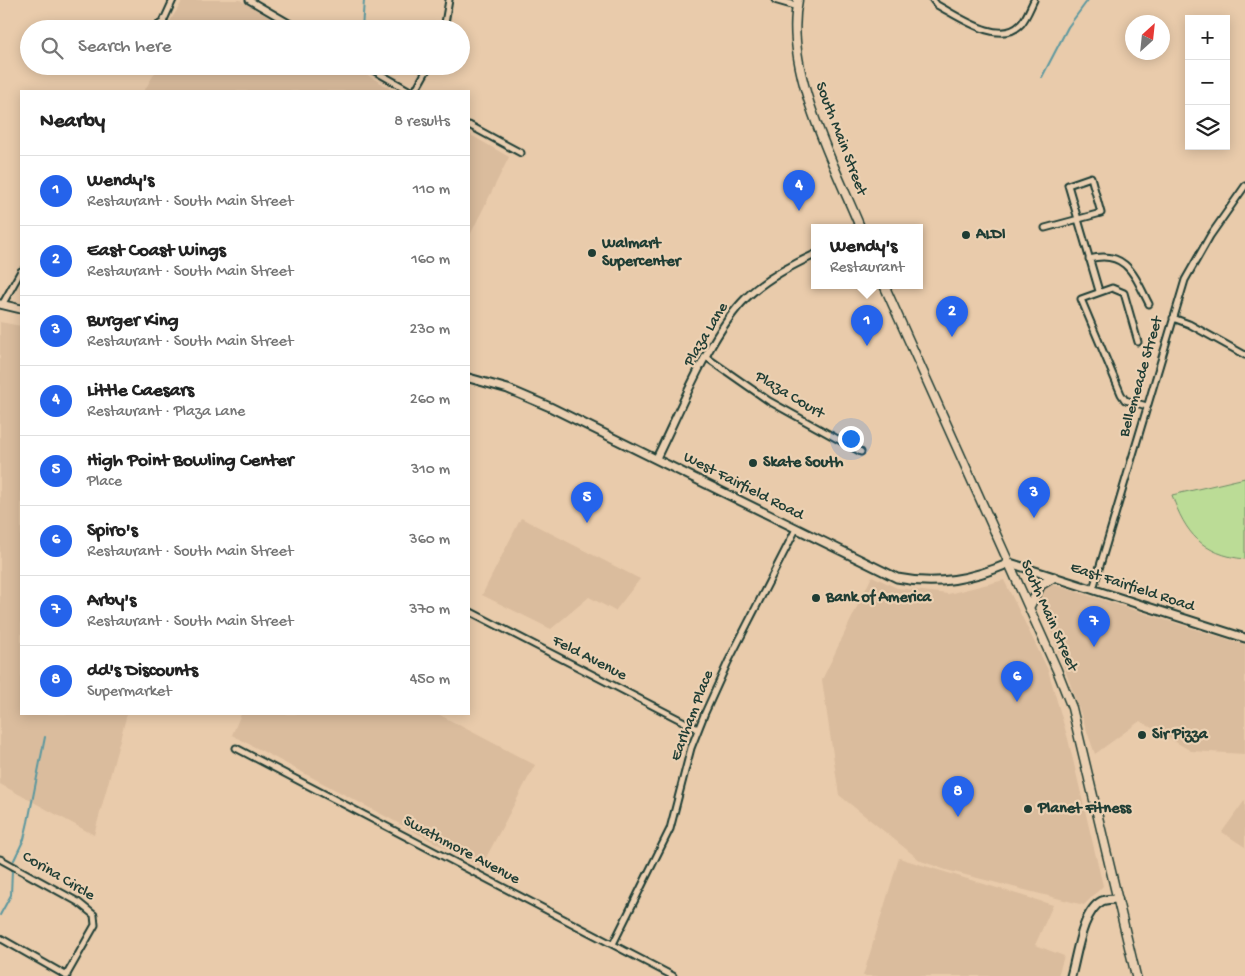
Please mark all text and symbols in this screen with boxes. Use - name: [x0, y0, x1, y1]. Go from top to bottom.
- north arrow: [1125, 15, 1170, 60]
- map controls: [1185, 15, 1230, 150]
- button: +: [1185, 15, 1230, 60]
- search box: [20, 20, 470, 75]
- icon: search: [38, 34, 66, 62]
- text: Search here: [78, 36, 172, 59]
- button: −: [1185, 60, 1230, 105]
- street label: South Main Street: [810, 80, 871, 200]
- button: layers: [1185, 105, 1230, 150]
- text: Nearby: [40, 110, 105, 135]
- text: 8 results: [394, 113, 450, 132]
- text: Wendy's: [87, 170, 154, 193]
- pin: 4: [783, 170, 815, 211]
- text: 1: [53, 181, 59, 200]
- text: 110 m: [413, 181, 450, 200]
- text: Restaurant · South Main Street: [87, 193, 293, 212]
- popup: [811, 224, 923, 289]
- place label: ALDI: [975, 226, 1006, 245]
- marker: ALDI: [960, 229, 972, 241]
- place label: Walmart Supercenter: [601, 235, 683, 272]
- text: Wendy's: [830, 236, 897, 259]
- text: East Coast Wings: [87, 240, 226, 263]
- marker: Walmart Supercenter: [586, 247, 598, 259]
- text: 2: [52, 251, 60, 270]
- text: 160 m: [411, 251, 450, 270]
- text: Restaurant: [830, 259, 904, 278]
- text: Restaurant · South Main Street: [87, 263, 293, 282]
- pin: 2: [936, 296, 968, 337]
- street label: Plaza Lane: [680, 299, 734, 371]
- pin: 1: [851, 305, 883, 346]
- text: Burger King: [87, 310, 179, 333]
- street label: Bellemeade Street: [1115, 313, 1169, 440]
- text: 3: [52, 321, 60, 340]
- text: 230 m: [410, 321, 450, 340]
- text: Restaurant · South Main Street: [87, 333, 293, 352]
- street label: Plaza Court: [750, 367, 828, 425]
- text: Little Caesars: [87, 380, 194, 403]
- text: 4: [52, 391, 60, 410]
- text: 260 m: [410, 391, 450, 410]
- text: Restaurant · Plaza Lane: [87, 403, 245, 422]
- your location: [838, 426, 864, 452]
- street label: West Fairfield Road: [680, 448, 808, 526]
- text: High Point Bowling Center: [87, 450, 294, 473]
- place label: Skate South: [763, 454, 844, 473]
- marker: Skate South: [747, 457, 759, 469]
- text: 5: [52, 461, 60, 480]
- text: 310 m: [411, 461, 450, 480]
- text: Place: [87, 473, 122, 492]
- pin: 3: [1018, 477, 1050, 518]
- pin: 5: [571, 482, 603, 523]
- text: Spiro's: [87, 520, 138, 543]
- text: 6: [52, 531, 60, 550]
- text: 360 m: [409, 531, 450, 550]
- text: Restaurant · South Main Street: [87, 543, 293, 562]
- street label: South Main Street: [1015, 557, 1082, 676]
- street label: East Fairfield Road: [1067, 559, 1198, 618]
- place label: Bank of America: [825, 588, 932, 608]
- text: Arby's: [87, 590, 136, 613]
- marker: Bank of America: [810, 592, 822, 604]
- text: 7: [52, 601, 60, 620]
- text: 370 m: [409, 601, 450, 620]
- pin: 7: [1078, 606, 1110, 647]
- text: Restaurant · South Main Street: [87, 613, 293, 632]
- street label: Feld Avenue: [548, 632, 630, 686]
- text: dd's Discounts: [87, 660, 198, 683]
- pin: 6: [1001, 661, 1033, 702]
- street label: Earlham Place: [667, 667, 719, 764]
- text: 8: [52, 671, 60, 690]
- text: 450 m: [410, 671, 450, 690]
- text: Supermarket: [87, 683, 172, 702]
- place label: Sir Pizza: [1152, 726, 1209, 745]
- marker: Sir Pizza: [1136, 729, 1148, 741]
- pin: 8: [942, 776, 974, 817]
- place label: Planet Fitness: [1037, 800, 1132, 819]
- marker: Planet Fitness: [1022, 803, 1034, 815]
- street label: Swathmore Avenue: [399, 812, 523, 890]
- street label: Corina Circle: [18, 848, 98, 906]

